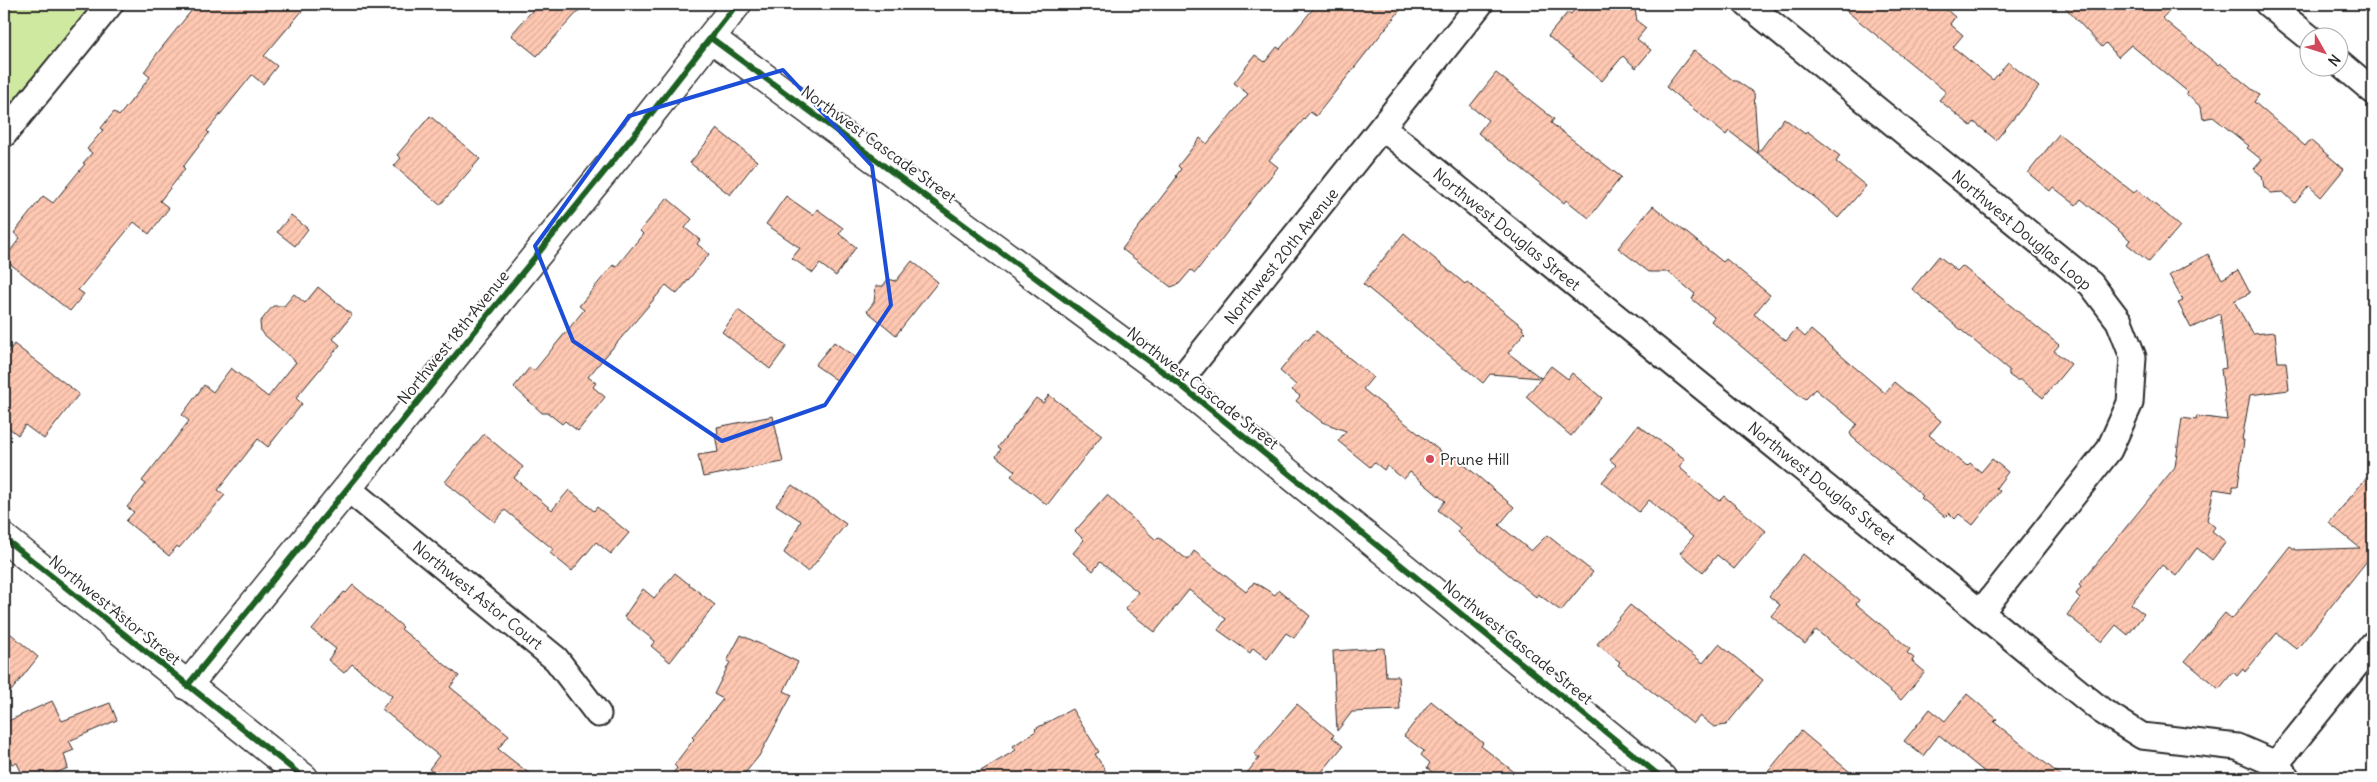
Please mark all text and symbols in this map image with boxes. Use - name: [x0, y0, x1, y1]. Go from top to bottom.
- north arrow: [2300, 28, 2350, 78]
- text: N: [2324, 51, 2344, 70]
- street label: Northwest Cascade Street: [797, 81, 961, 207]
- street label: Northwest Douglas Street: [1429, 163, 1585, 295]
- street label: Northwest Douglas Loop: [1948, 166, 2096, 294]
- street label: Northwest 20th Avenue: [1220, 184, 1342, 328]
- street label: Northwest 18th Avenue: [393, 266, 513, 408]
- street label: Northwest Cascade Street: [1123, 323, 1283, 454]
- street label: Northwest Douglas Street: [1744, 417, 1900, 549]
- place label: Prune Hill: [1440, 449, 1509, 469]
- marker: Prune Hill: [1424, 453, 1436, 465]
- street label: Northwest Astor Court: [409, 536, 548, 654]
- street label: Northwest Astor Street: [45, 551, 185, 670]
- street label: Northwest Cascade Street: [1439, 575, 1597, 709]

